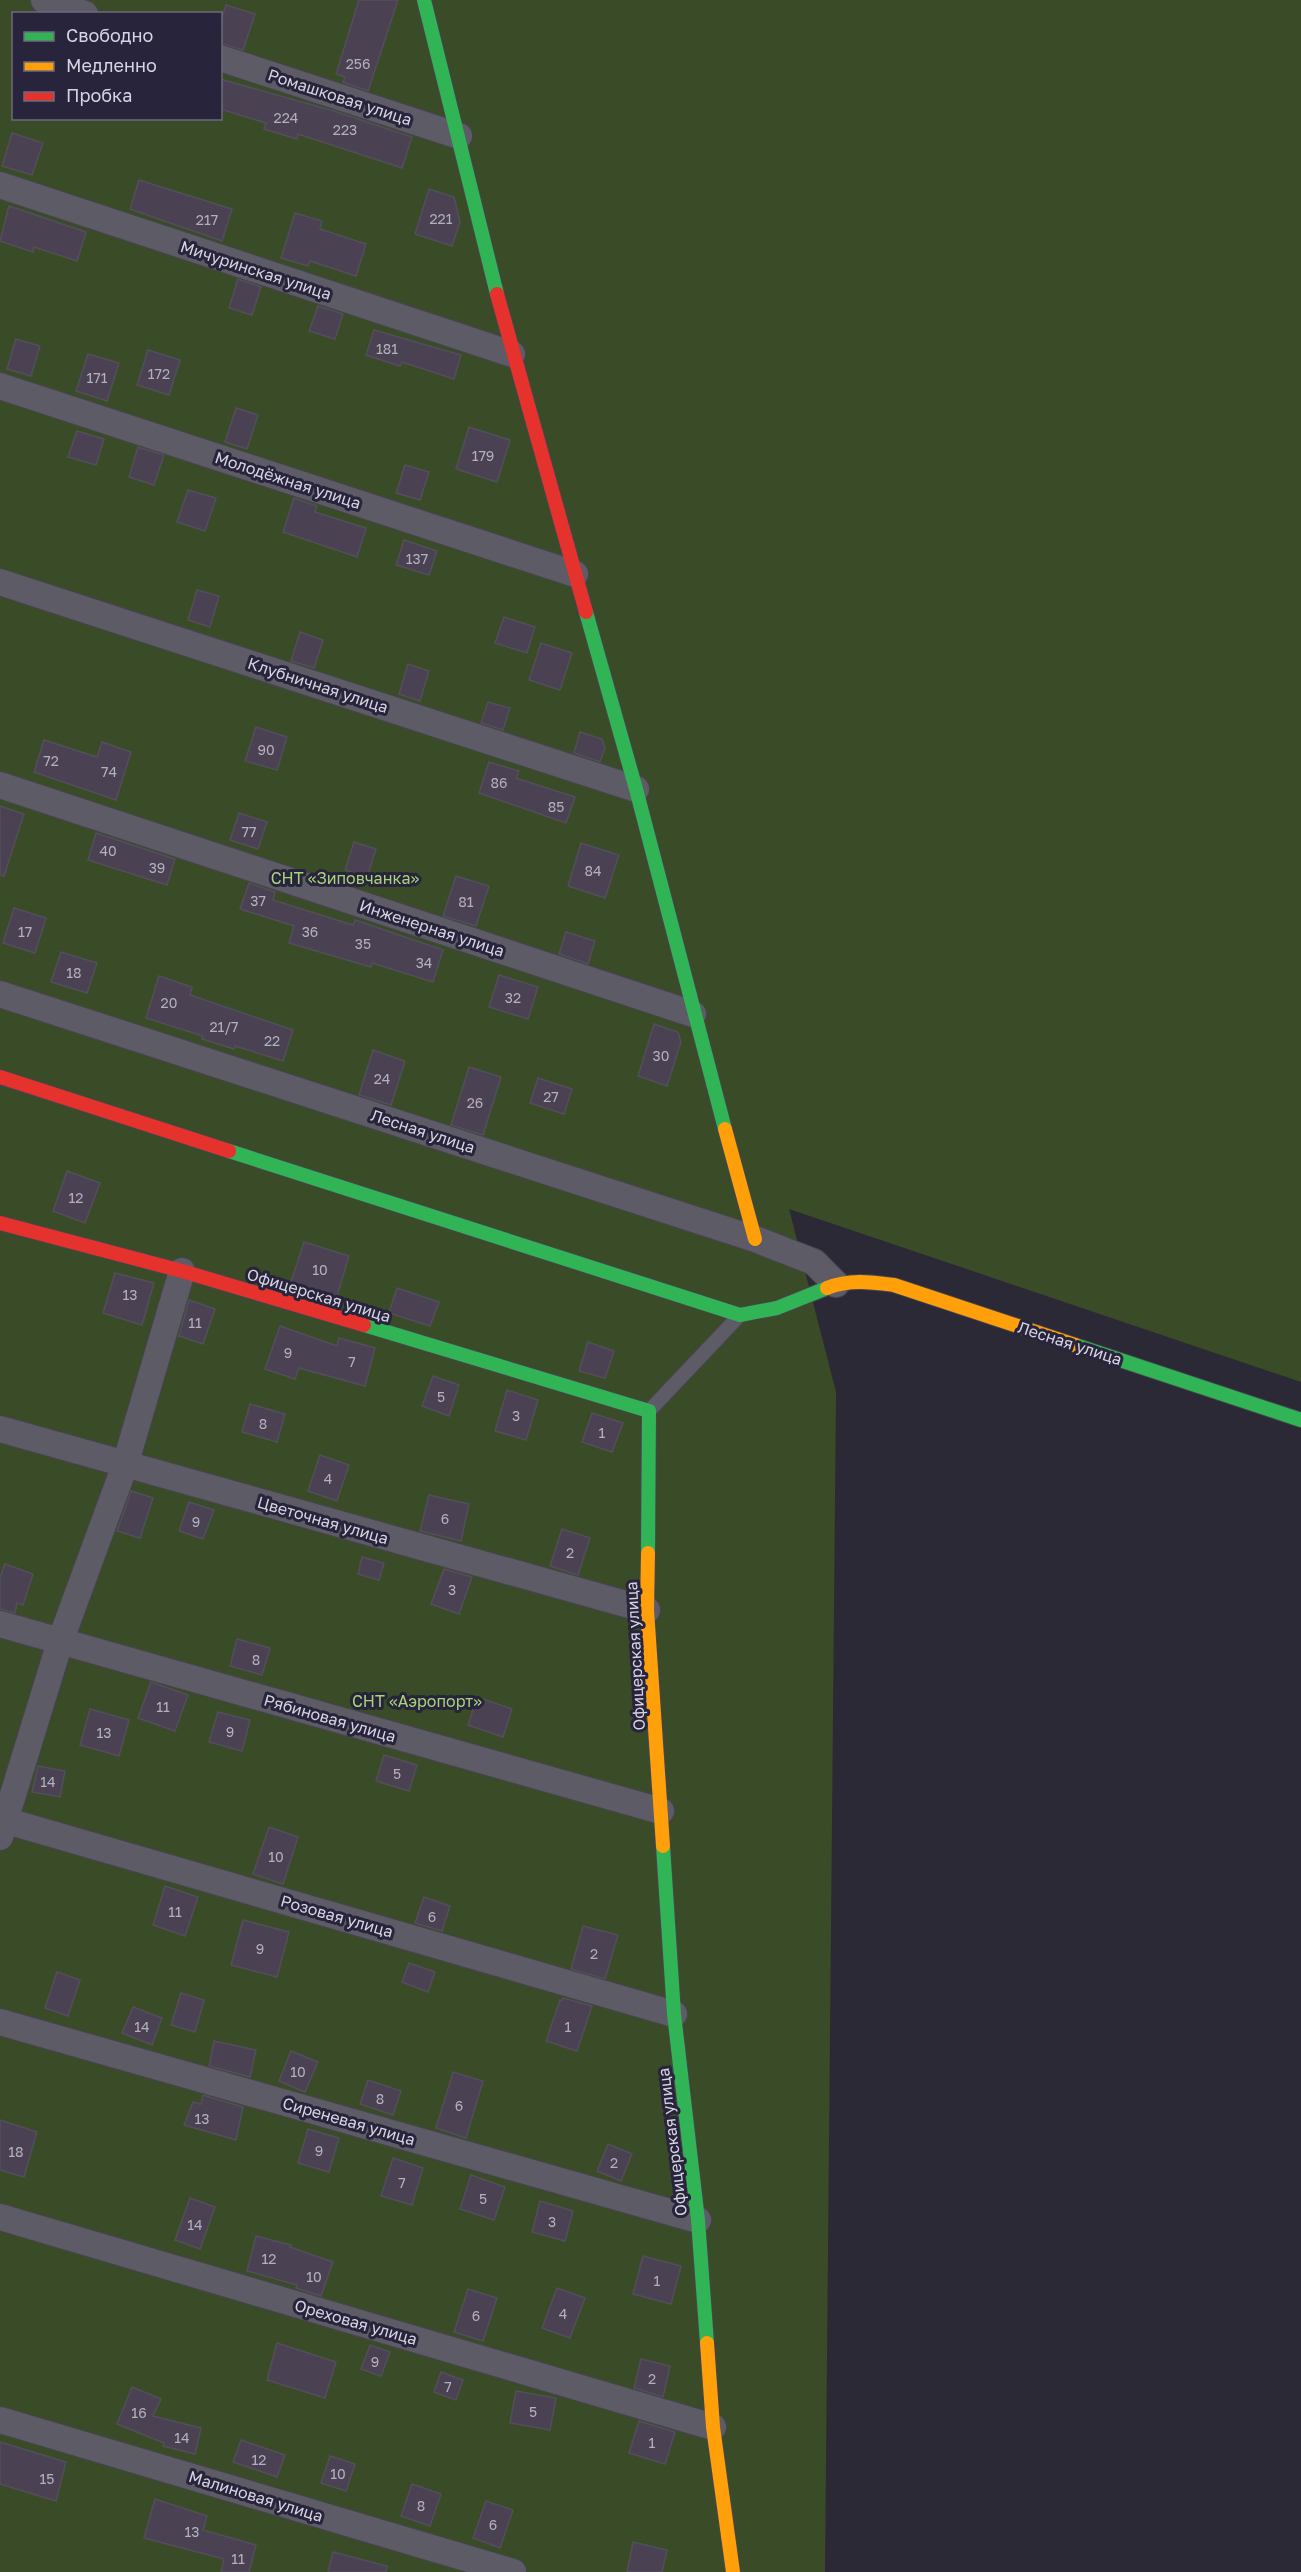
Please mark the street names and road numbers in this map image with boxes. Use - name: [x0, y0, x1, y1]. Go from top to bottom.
- street label: Ромашковая улица: [266, 64, 414, 130]
- street label: Мичуринская улица: [178, 236, 334, 304]
- street label: Молодёжная улица: [213, 447, 363, 513]
- street label: Клубничная улица: [245, 653, 391, 717]
- street label: Инженерная улица: [357, 895, 507, 961]
- street label: Лесная улица: [368, 1105, 478, 1157]
- street label: Офицерская улица: [245, 1264, 393, 1326]
- street label: Лесная улица: [1015, 1317, 1125, 1369]
- street label: Цветочная улица: [255, 1492, 391, 1548]
- street label: Офицерская улица: [621, 1581, 649, 1731]
- street label: Рябиновая улица: [262, 1690, 398, 1746]
- street label: Розовая улица: [278, 1890, 396, 1942]
- street label: Офицерская улица: [653, 2067, 691, 2217]
- street label: Сиреневая улица: [280, 2093, 418, 2149]
- street label: Ореховая улица: [292, 2295, 420, 2349]
- street label: Малиновая улица: [186, 2466, 326, 2526]

